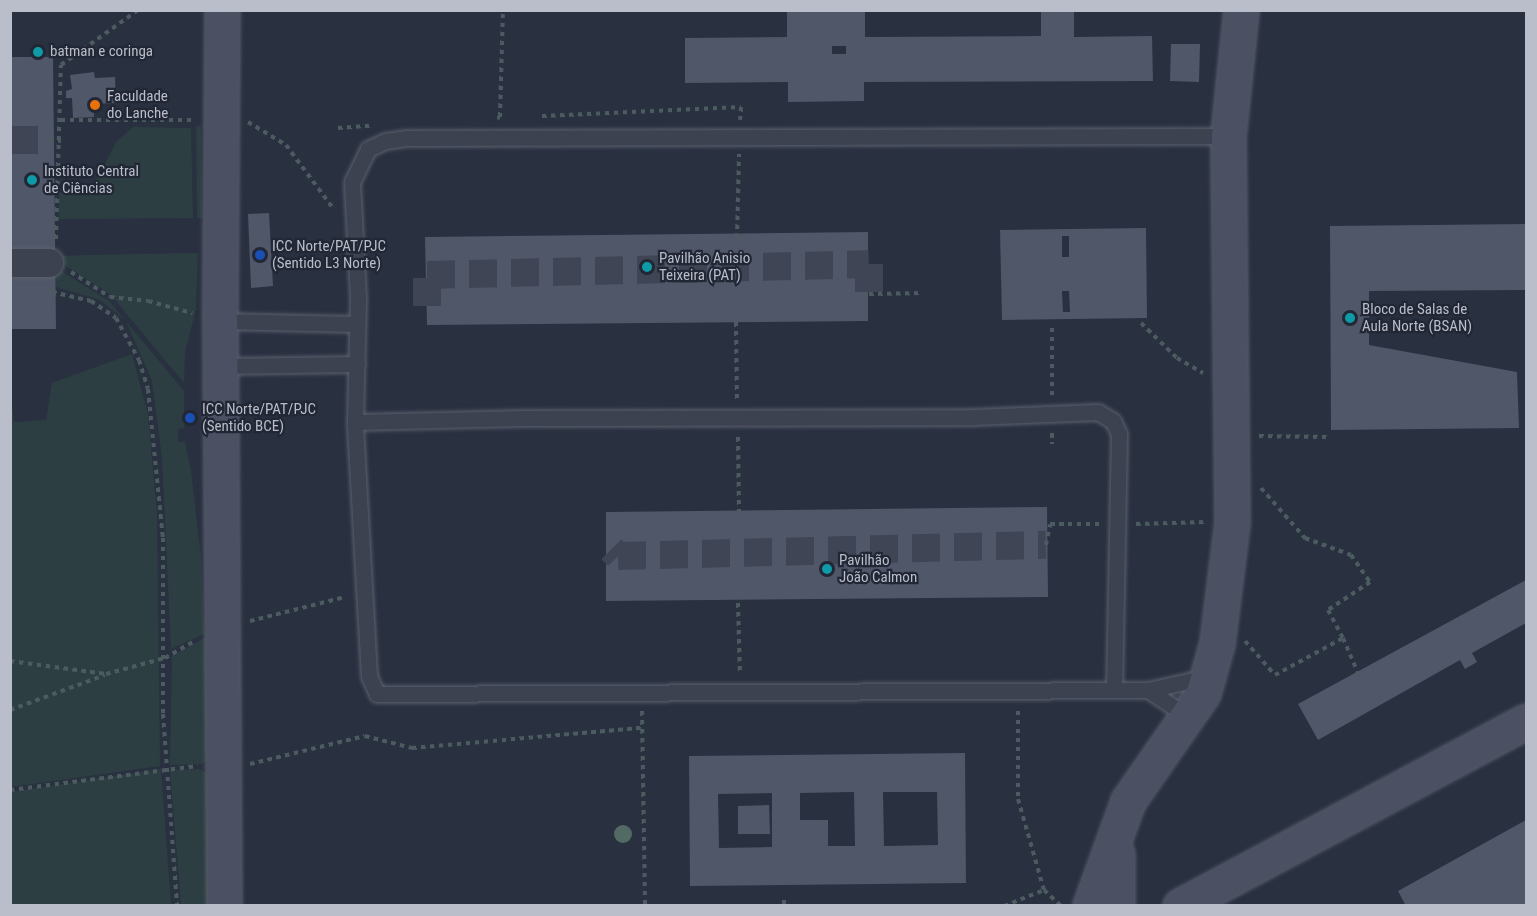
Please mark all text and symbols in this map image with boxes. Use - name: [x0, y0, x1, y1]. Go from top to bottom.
- place label: batman e coringa: [50, 43, 153, 61]
- marker: batman e coringa: [31, 45, 45, 59]
- place label: Faculdade do Lanche: [107, 87, 168, 122]
- marker: Faculdade do Lanche: [88, 98, 102, 112]
- place label: Instituto Central de Ciências: [44, 162, 139, 197]
- marker: Instituto Central de Ciências: [25, 173, 39, 187]
- place label: ICC Norte/PAT/PJC (Sentido L3 Norte): [272, 237, 386, 272]
- marker: ICC Norte/PAT/PJC (Sentido L3 Norte): [253, 248, 267, 262]
- place label: Pavilhão Anisio Teixeira (PAT): [659, 249, 750, 284]
- marker: Pavilhão Anisio Teixeira (PAT): [640, 260, 654, 274]
- place label: Bloco de Salas de Aula Norte (BSAN): [1362, 300, 1472, 335]
- marker: Bloco de Salas de Aula Norte (BSAN): [1343, 311, 1357, 325]
- place label: ICC Norte/PAT/PJC (Sentido BCE): [202, 400, 316, 435]
- marker: ICC Norte/PAT/PJC (Sentido BCE): [183, 411, 197, 425]
- place label: Pavilhão João Calmon: [839, 551, 917, 586]
- marker: Pavilhão João Calmon: [820, 562, 834, 576]

